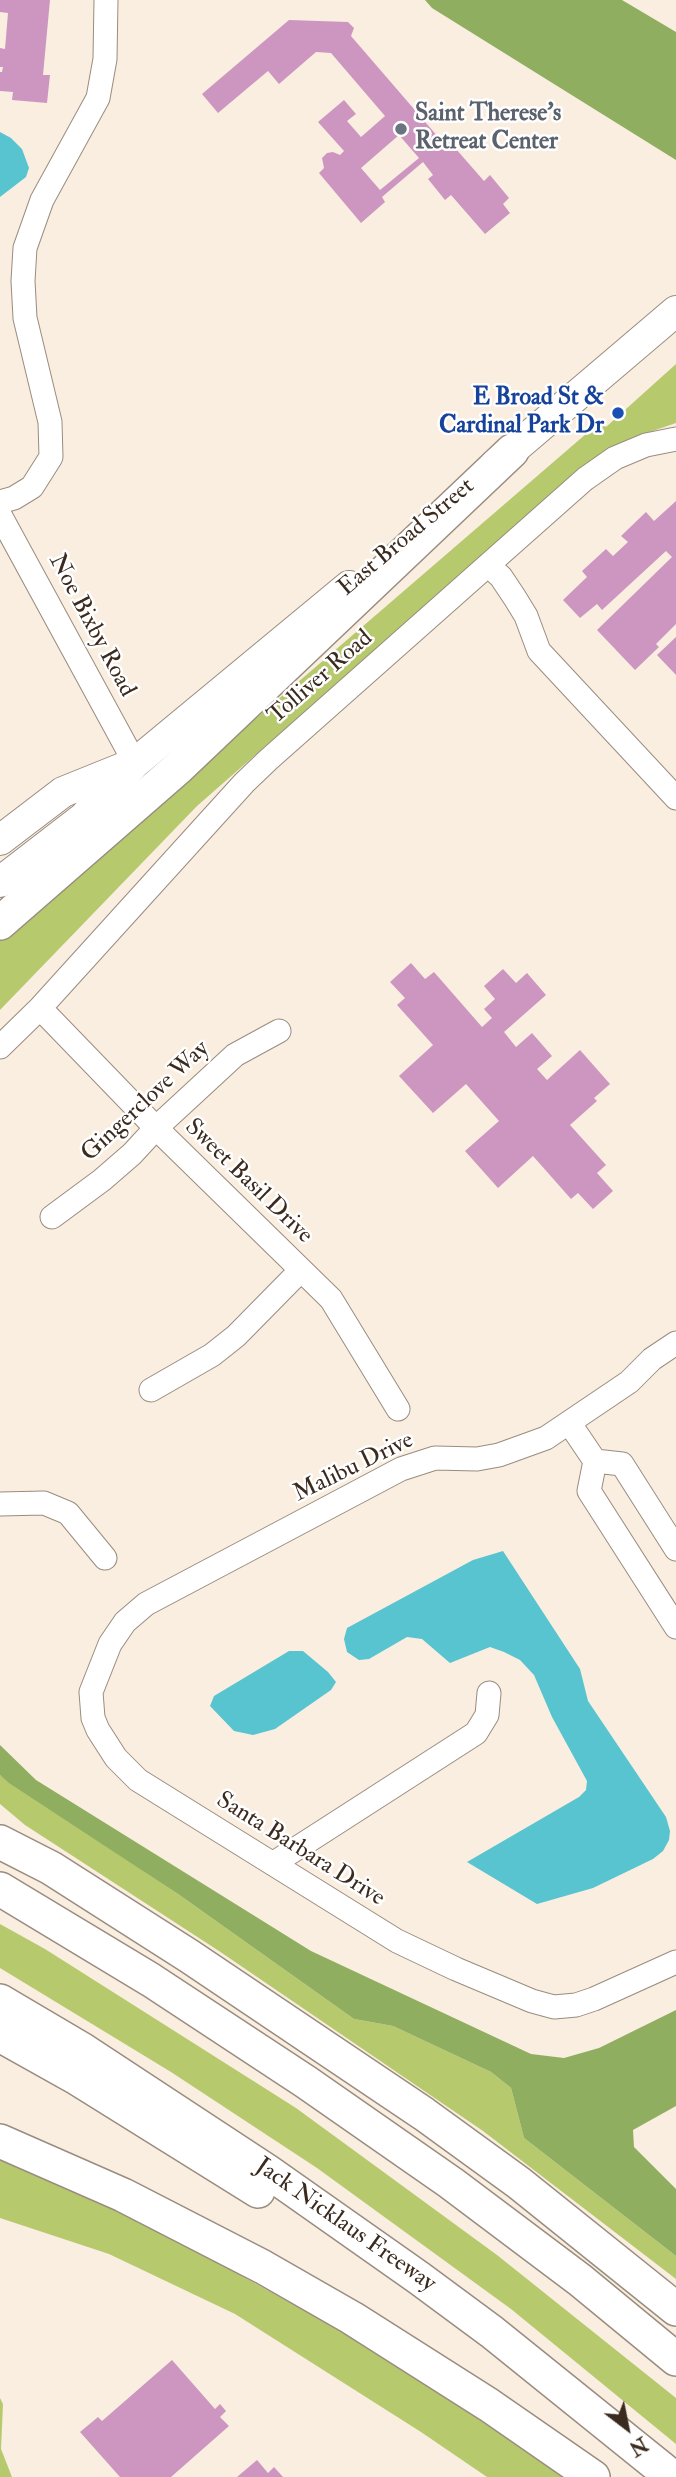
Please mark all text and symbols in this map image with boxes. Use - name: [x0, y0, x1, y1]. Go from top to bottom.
- place label: Saint Therese's Retreat Center: [415, 101, 561, 157]
- marker: Saint Therese's Retreat Center: [393, 121, 409, 137]
- place label: E Broad St & Cardinal Park Dr: [439, 385, 604, 441]
- marker: E Broad St & Cardinal Park Dr: [610, 405, 626, 421]
- street label: East Broad Street: [333, 473, 481, 603]
- street label: Noe Bixby Road: [41, 550, 141, 702]
- street label: Tolliver Road: [263, 625, 379, 731]
- street label: Gingerclove Way: [76, 1035, 216, 1169]
- street label: Sweet Basil Drive: [178, 1114, 318, 1250]
- street label: Malibu Drive: [289, 1427, 419, 1509]
- street label: Santa Barbara Drive: [210, 1787, 390, 1913]
- street label: Jack Nicklaus Freeway: [249, 2153, 441, 2299]
- north arrow: [592, 2393, 662, 2463]
- text: N: [625, 2431, 652, 2460]

